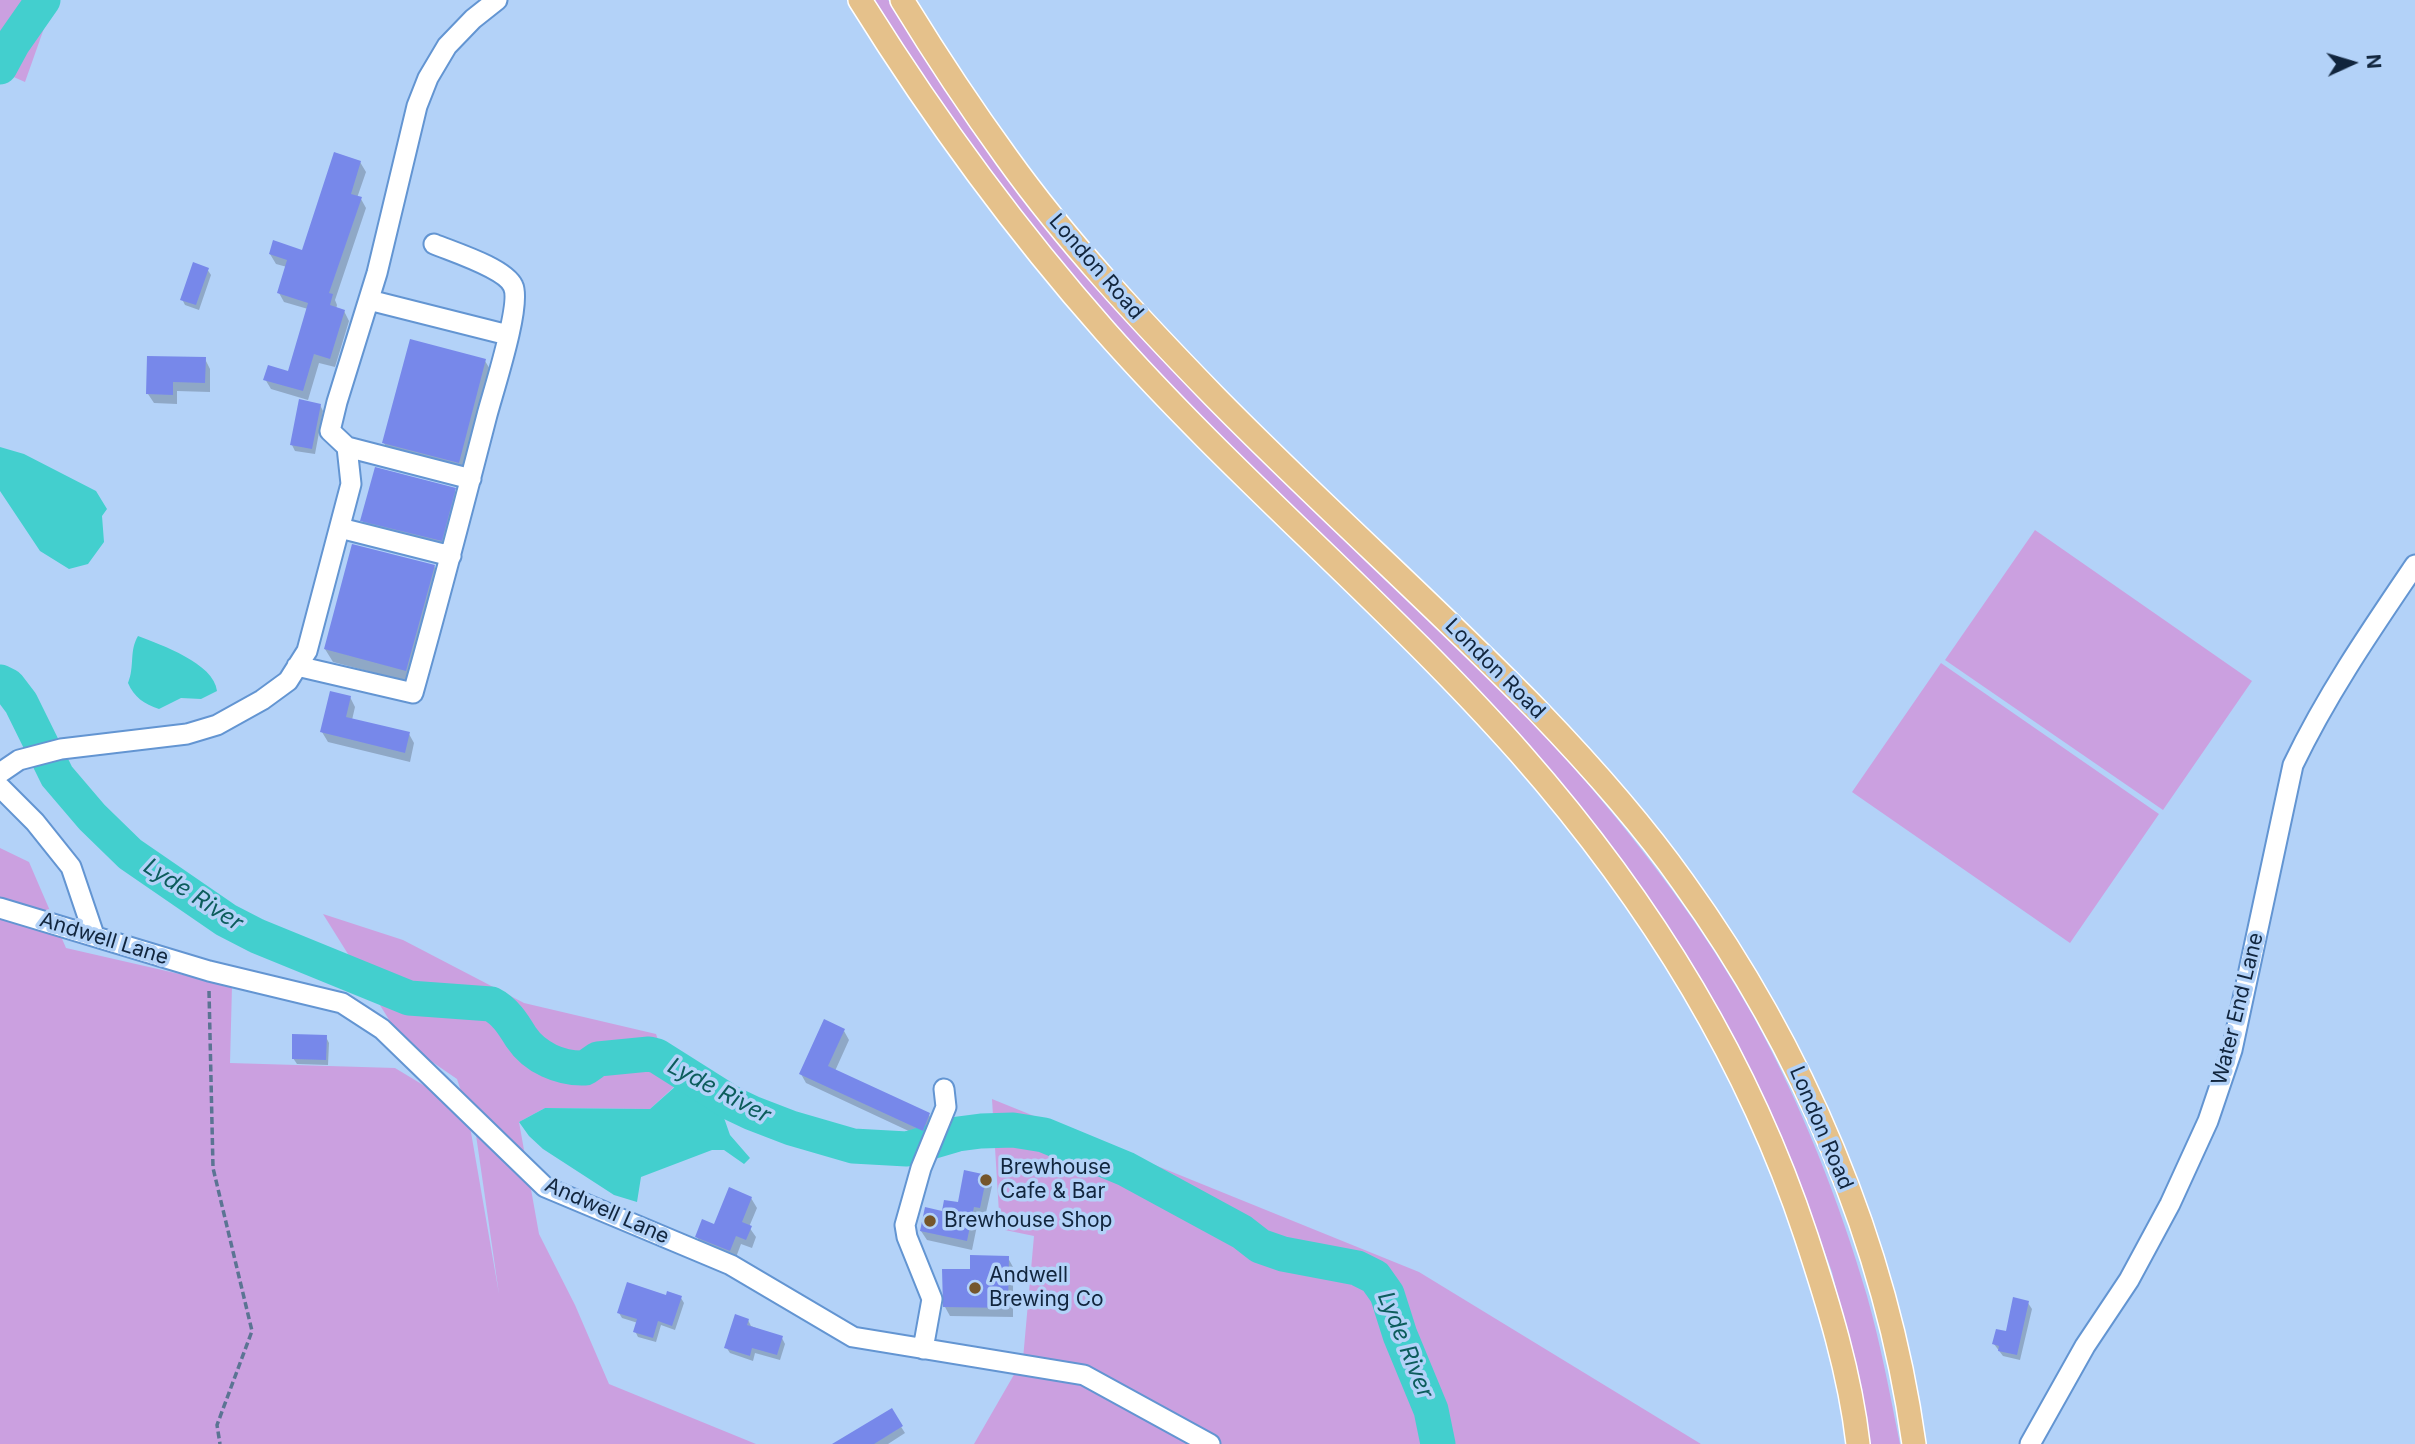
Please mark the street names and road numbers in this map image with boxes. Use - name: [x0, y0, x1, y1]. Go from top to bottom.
- street label: London Road: [1043, 209, 1149, 325]
- street label: London Road: [1440, 614, 1550, 724]
- street label: Andwell Lane: [37, 907, 171, 971]
- street label: Water End Lane: [2207, 930, 2269, 1088]
- street label: London Road: [1784, 1063, 1858, 1193]
- street label: Andwell Lane: [541, 1172, 673, 1250]

